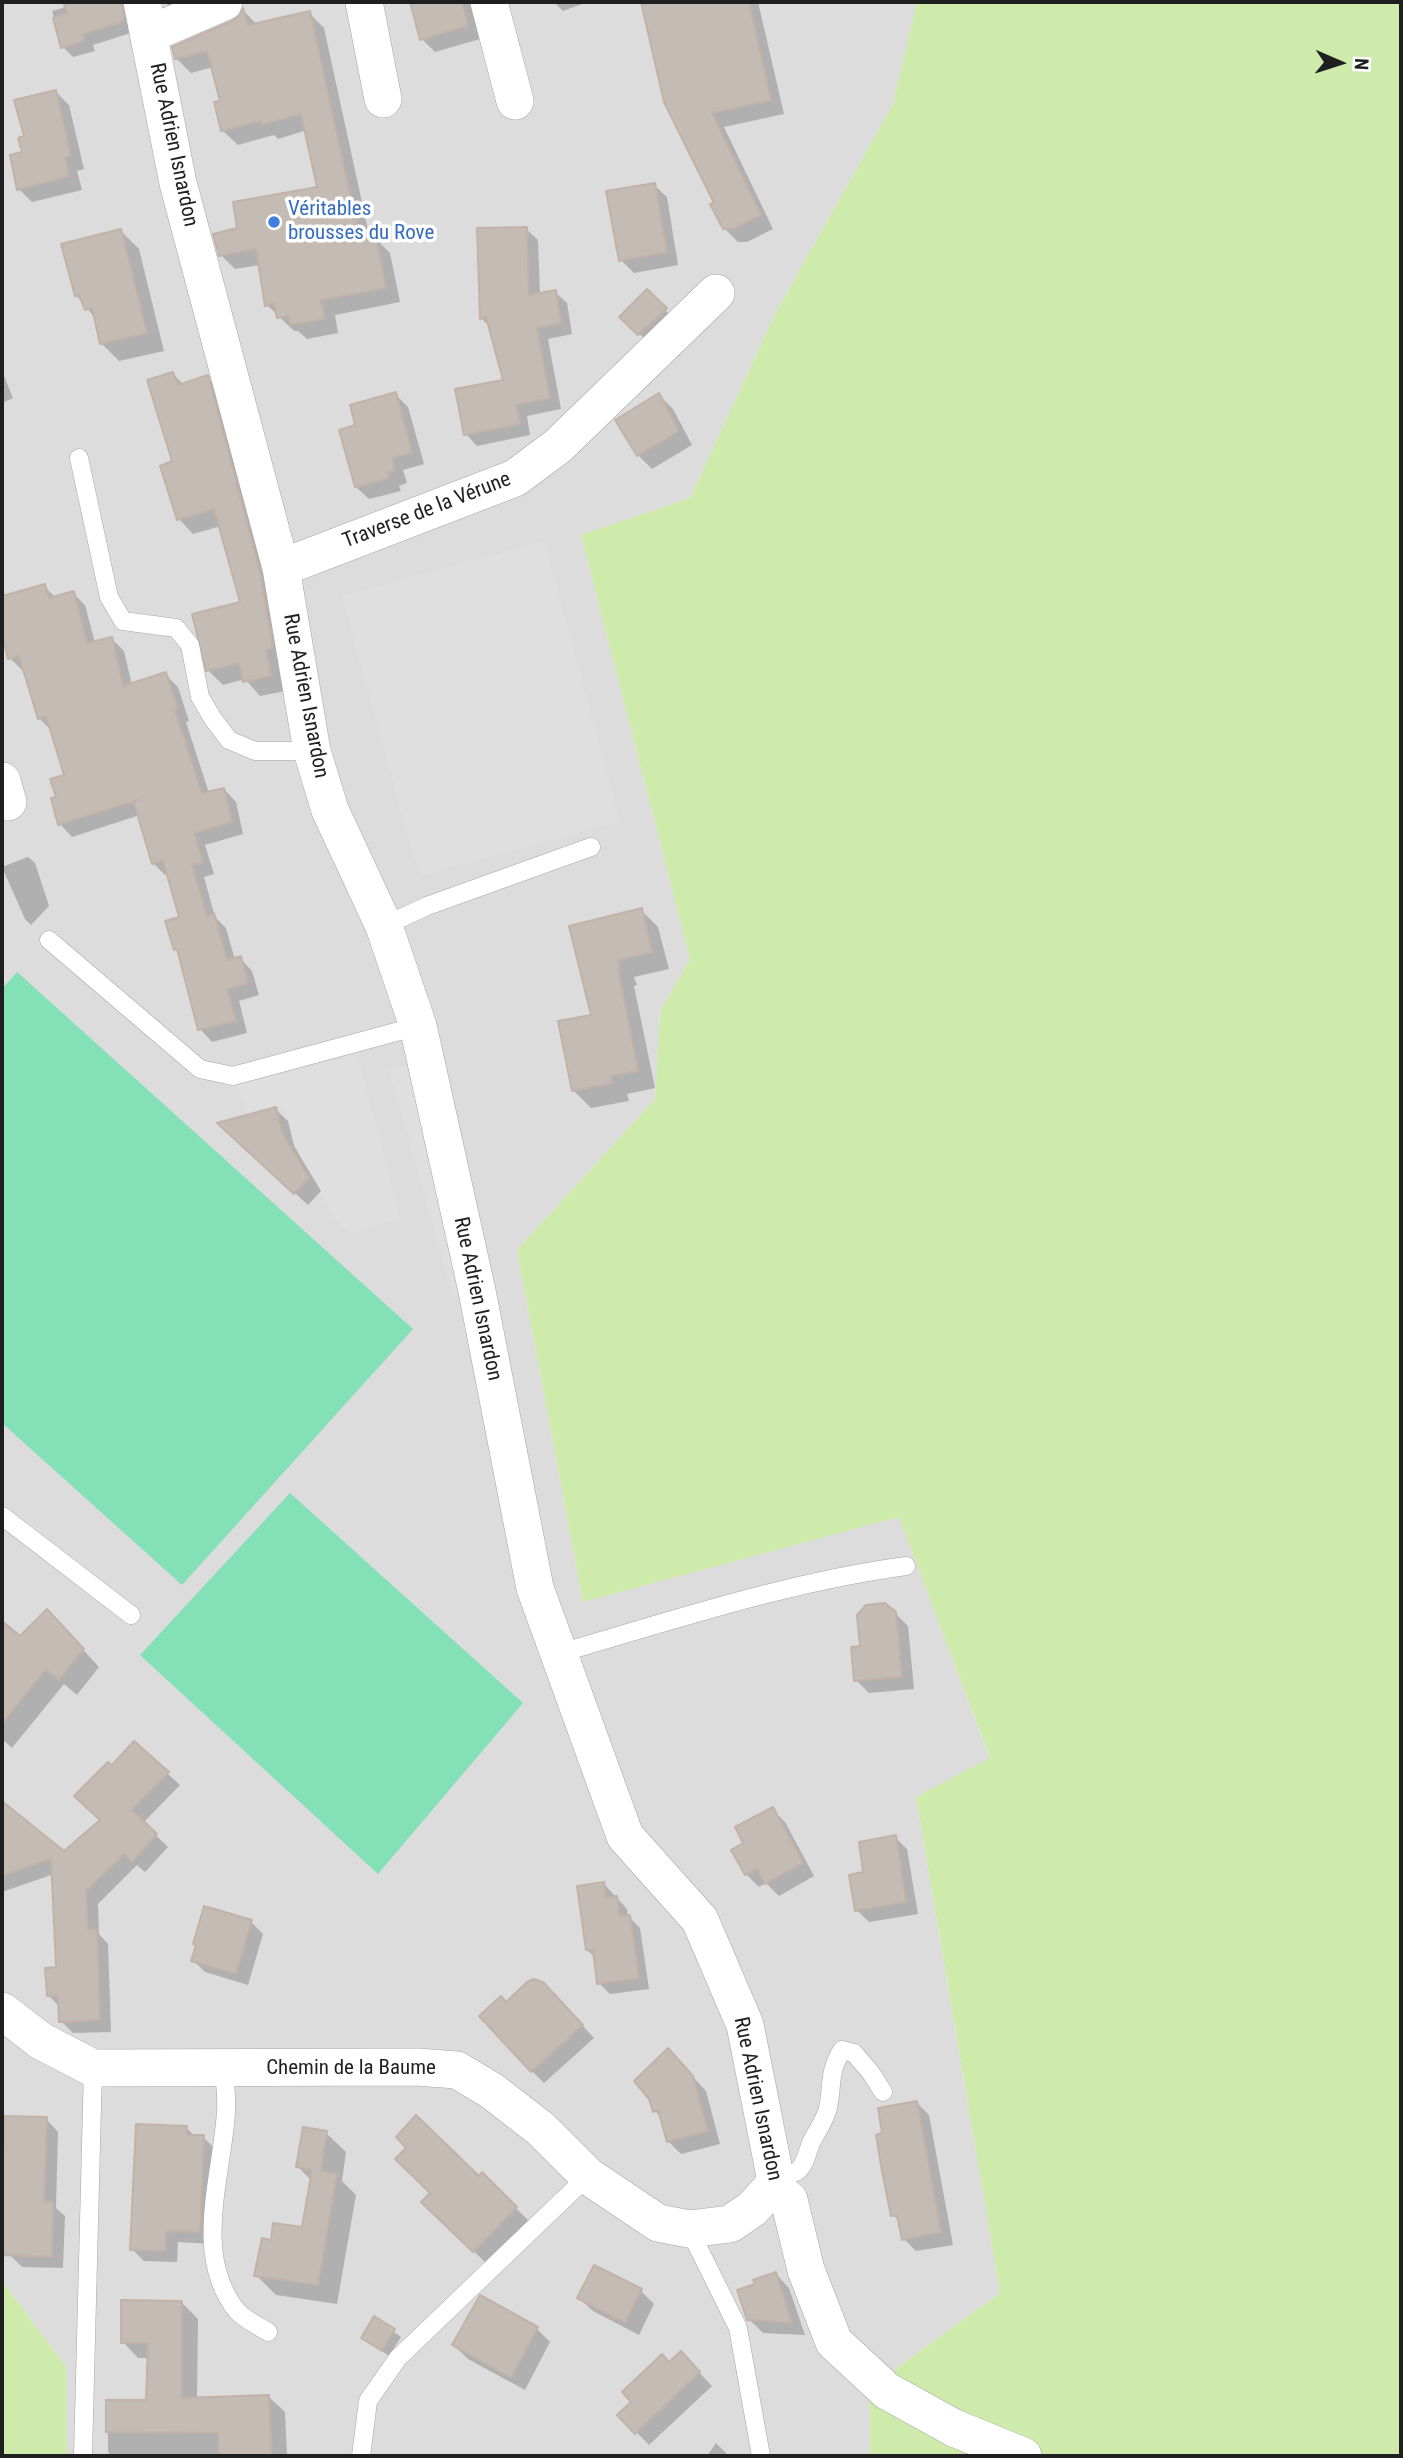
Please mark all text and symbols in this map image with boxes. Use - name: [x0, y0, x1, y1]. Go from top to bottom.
- north arrow: [1305, 28, 1375, 98]
- text: N: [1350, 58, 1373, 71]
- street label: Rue Adrien Isnardon: [143, 61, 203, 229]
- place label: Véritables brousses du Rove: [288, 197, 434, 247]
- marker: Véritables brousses du Rove: [266, 214, 282, 230]
- street label: Traverse de la Vérune: [339, 467, 515, 555]
- street label: Rue Adrien Isnardon: [277, 612, 333, 780]
- street label: Rue Adrien Isnardon: [447, 1215, 507, 1383]
- street label: Rue Adrien Isnardon: [727, 2015, 787, 2183]
- street label: Chemin de la Baume: [266, 2056, 436, 2082]

